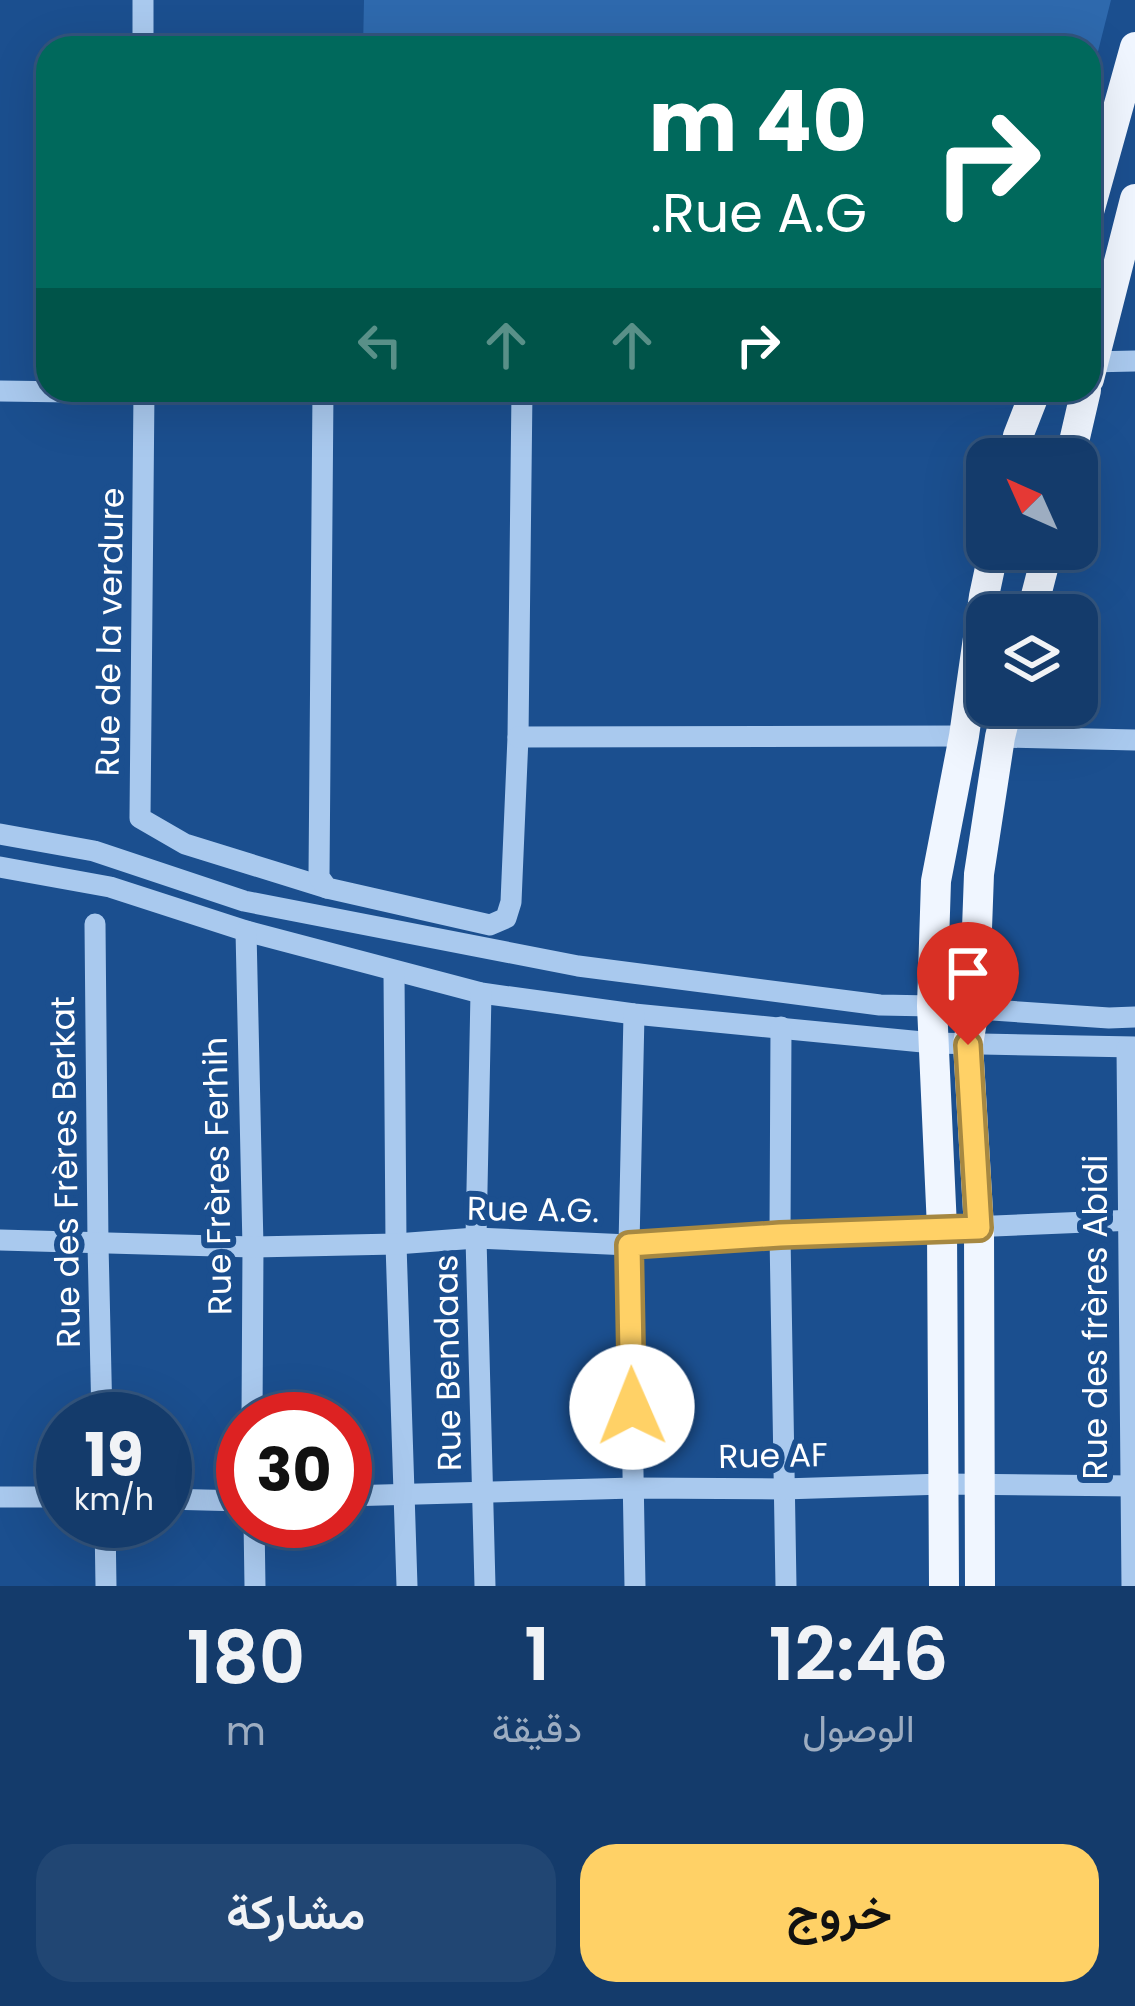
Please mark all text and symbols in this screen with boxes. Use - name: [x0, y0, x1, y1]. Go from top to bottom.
- text: 40 m: [649, 63, 867, 180]
- icon: right: [909, 84, 1065, 240]
- text: Rue A.G.: [651, 175, 867, 251]
- icon: left: [347, 312, 413, 378]
- icon: ahead: [473, 312, 539, 378]
- icon: ahead: [599, 312, 665, 378]
- icon: right: [725, 312, 791, 378]
- north arrow: [966, 438, 1098, 570]
- map controls: [966, 438, 1098, 726]
- street label: Rue de la verdure: [83, 487, 136, 777]
- button: layers: [966, 594, 1098, 726]
- pin: [917, 922, 1019, 1045]
- icon: arrive: [935, 940, 1001, 1006]
- street label: Rue des Frères Berkat: [39, 996, 92, 1348]
- street label: Rue Frères Ferhih: [192, 1036, 243, 1316]
- street label: Rue des frères Abidi: [1072, 1155, 1119, 1479]
- street label: Rue A.G.: [466, 1185, 600, 1234]
- street label: Rue Bendaas: [422, 1254, 473, 1472]
- position arrow: [569, 1344, 695, 1470]
- speed limit sign: 30: [216, 1392, 372, 1548]
- text: 19: [84, 1413, 144, 1497]
- street label: Rue AF: [718, 1431, 828, 1480]
- text: km/h: [74, 1478, 154, 1521]
- text: 1: [524, 1604, 550, 1705]
- text: 12:46: [769, 1604, 949, 1705]
- text: 180: [186, 1607, 305, 1708]
- text: دقيقة: [492, 1701, 582, 1756]
- text: الوصول: [802, 1701, 915, 1756]
- text: m: [226, 1704, 266, 1759]
- button: مشاركة: [36, 1844, 556, 1982]
- button: خروج: [580, 1844, 1099, 1982]

